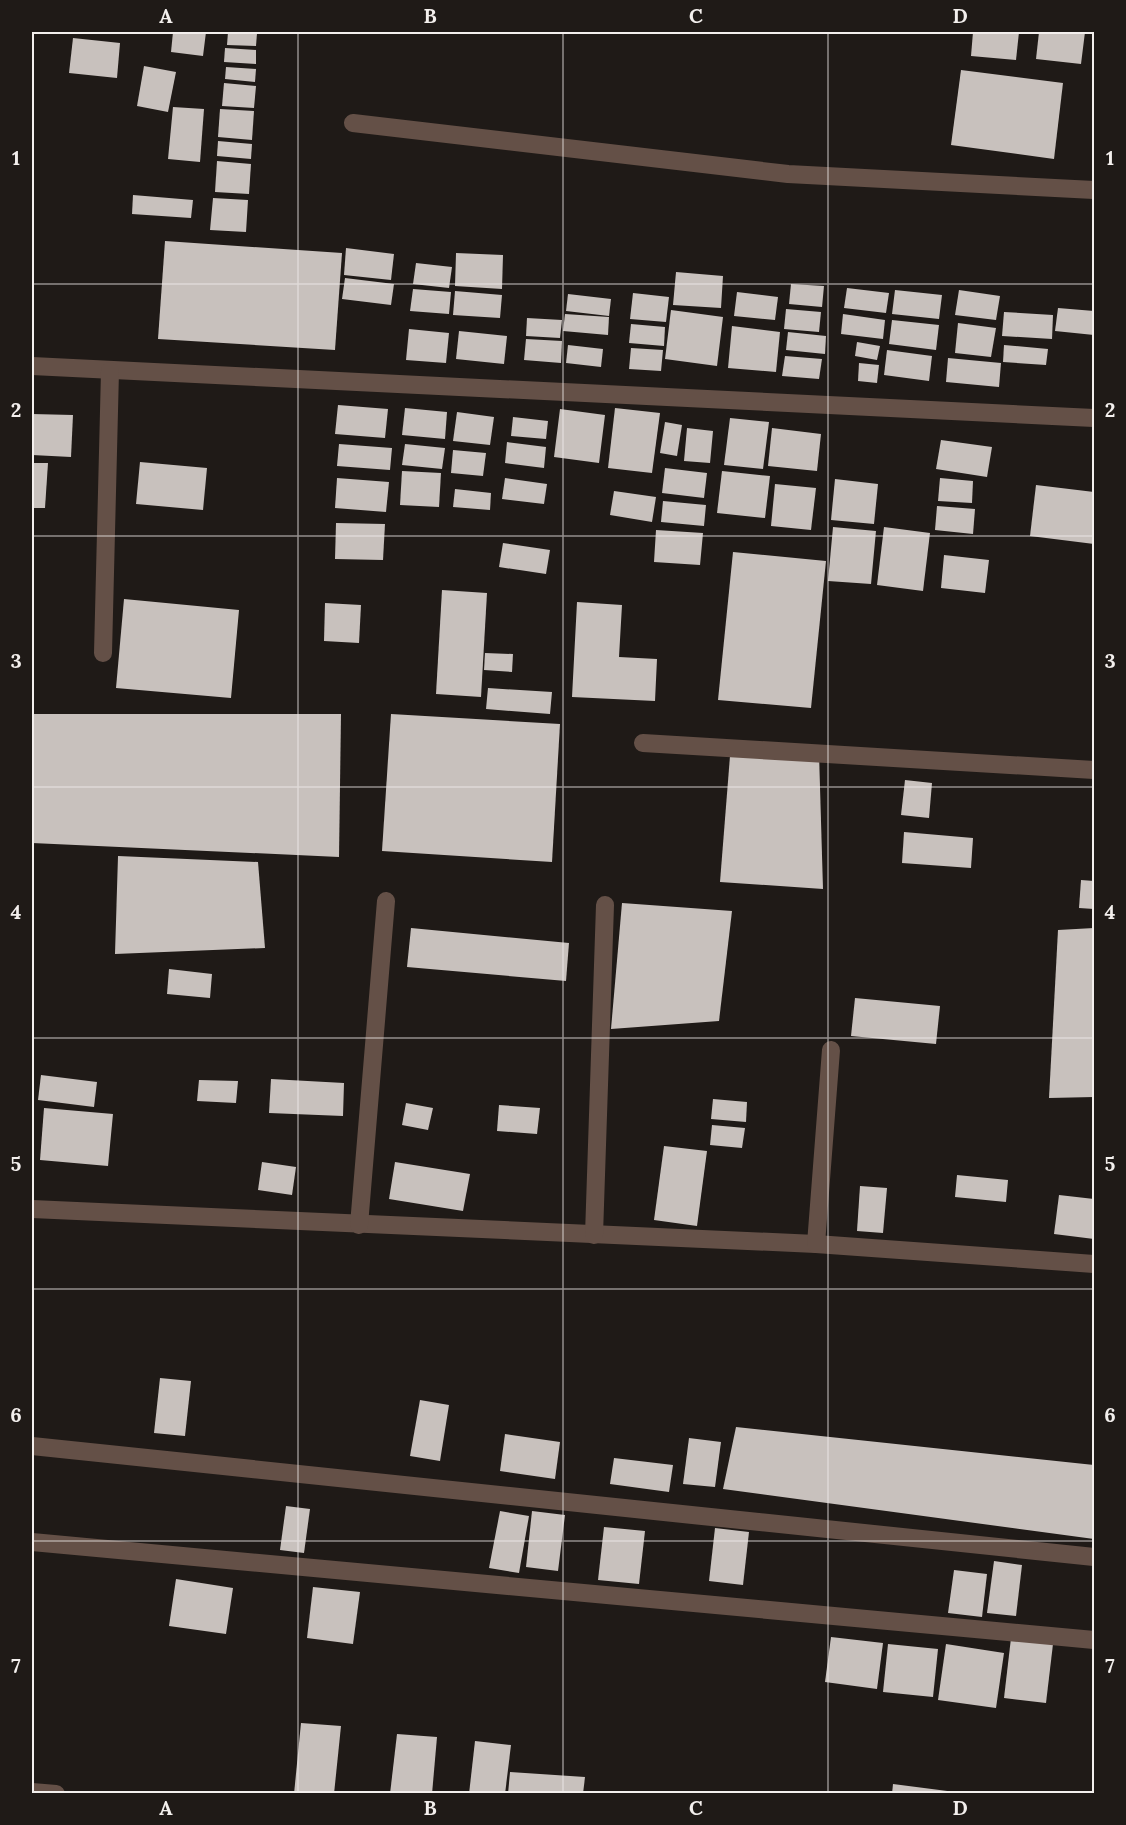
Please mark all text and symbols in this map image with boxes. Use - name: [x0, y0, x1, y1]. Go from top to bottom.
- text: A: [159, 3, 173, 28]
- text: B: [423, 3, 437, 28]
- text: C: [689, 3, 703, 28]
- text: D: [952, 3, 968, 28]
- text: 1: [12, 145, 20, 170]
- text: 1: [1106, 145, 1114, 170]
- text: 2: [11, 397, 21, 422]
- text: 2: [1105, 397, 1115, 422]
- text: 3: [10, 648, 22, 673]
- text: 3: [1104, 648, 1116, 673]
- text: 4: [11, 899, 22, 924]
- text: 4: [1105, 899, 1116, 924]
- text: 5: [11, 1151, 22, 1176]
- text: 5: [1105, 1151, 1116, 1176]
- text: 6: [10, 1402, 22, 1427]
- text: 6: [1104, 1402, 1116, 1427]
- text: 7: [11, 1653, 21, 1678]
- text: 7: [1105, 1653, 1115, 1678]
- text: A: [159, 1795, 173, 1820]
- text: B: [423, 1795, 437, 1820]
- text: C: [689, 1795, 703, 1820]
- text: D: [952, 1795, 968, 1820]

